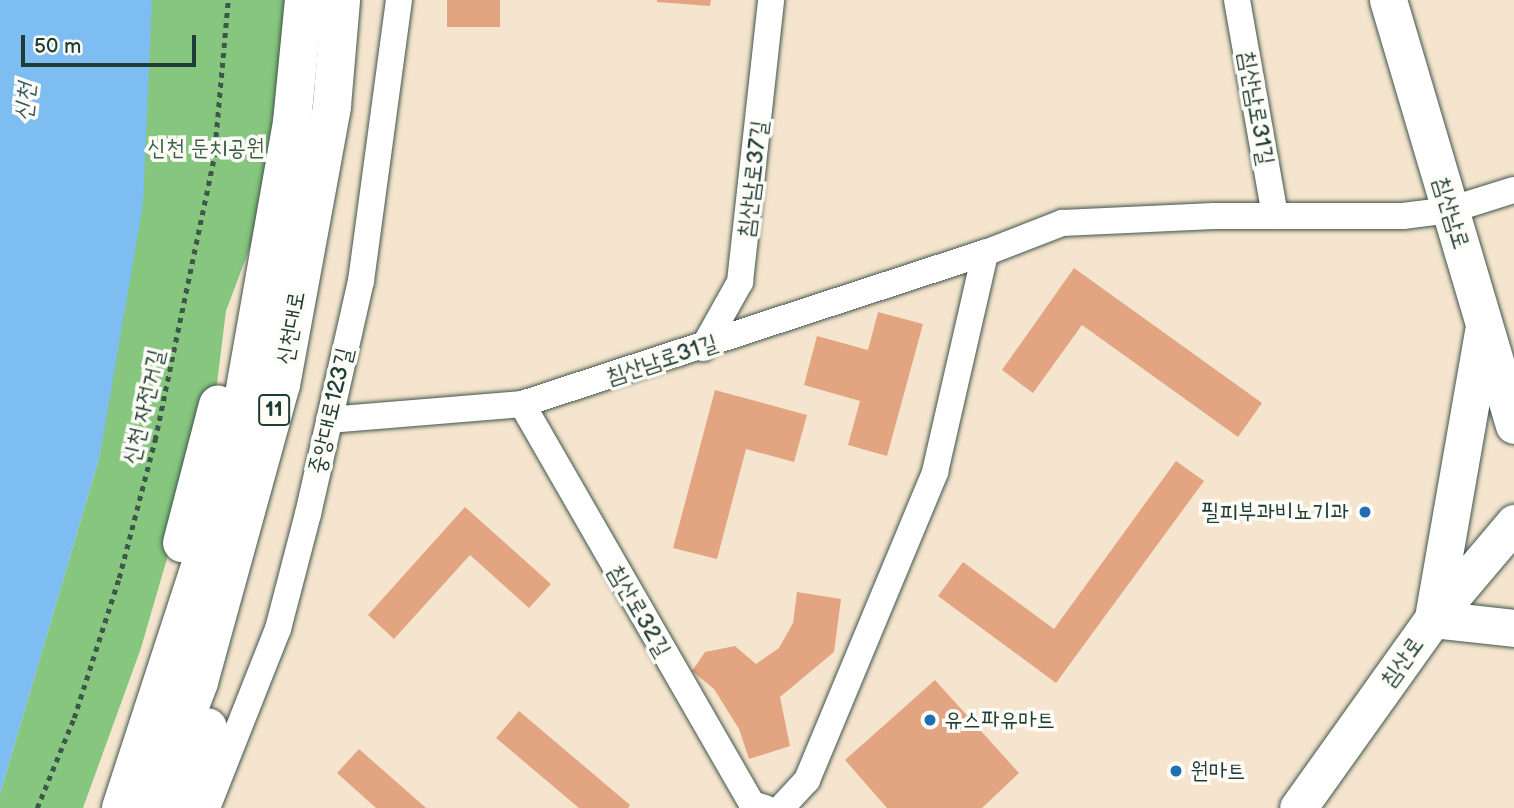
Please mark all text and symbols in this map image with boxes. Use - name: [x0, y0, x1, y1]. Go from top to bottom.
- scale bar: [24, 21, 200, 65]
- text: 50 m: [34, 34, 81, 59]
- street label: 침산남로31길: [1232, 49, 1280, 167]
- water label: 신천: [9, 81, 41, 123]
- street label: 침산남로37길: [732, 119, 774, 239]
- park label: 신천 둔치공원: [147, 134, 265, 162]
- street label: 침산남로: [1427, 174, 1475, 252]
- street label: 신천대로: [271, 289, 311, 367]
- street label: 침산남로31길: [603, 329, 721, 391]
- street label: 중앙대로123길: [303, 345, 359, 477]
- street label: 신천 자전거길: [117, 347, 171, 467]
- road number: 11: [256, 392, 292, 428]
- place label: 필피부과비뇨기과: [1201, 498, 1349, 526]
- marker: 필피부과비뇨기과: [1355, 502, 1375, 522]
- street label: 침산로32길: [602, 560, 676, 662]
- street label: 침산로: [1375, 631, 1429, 693]
- place label: 유스파유마트: [944, 706, 1055, 734]
- marker: 유스파유마트: [922, 712, 938, 728]
- place label: 원마트: [1190, 757, 1246, 785]
- marker: 원마트: [1168, 763, 1184, 779]

